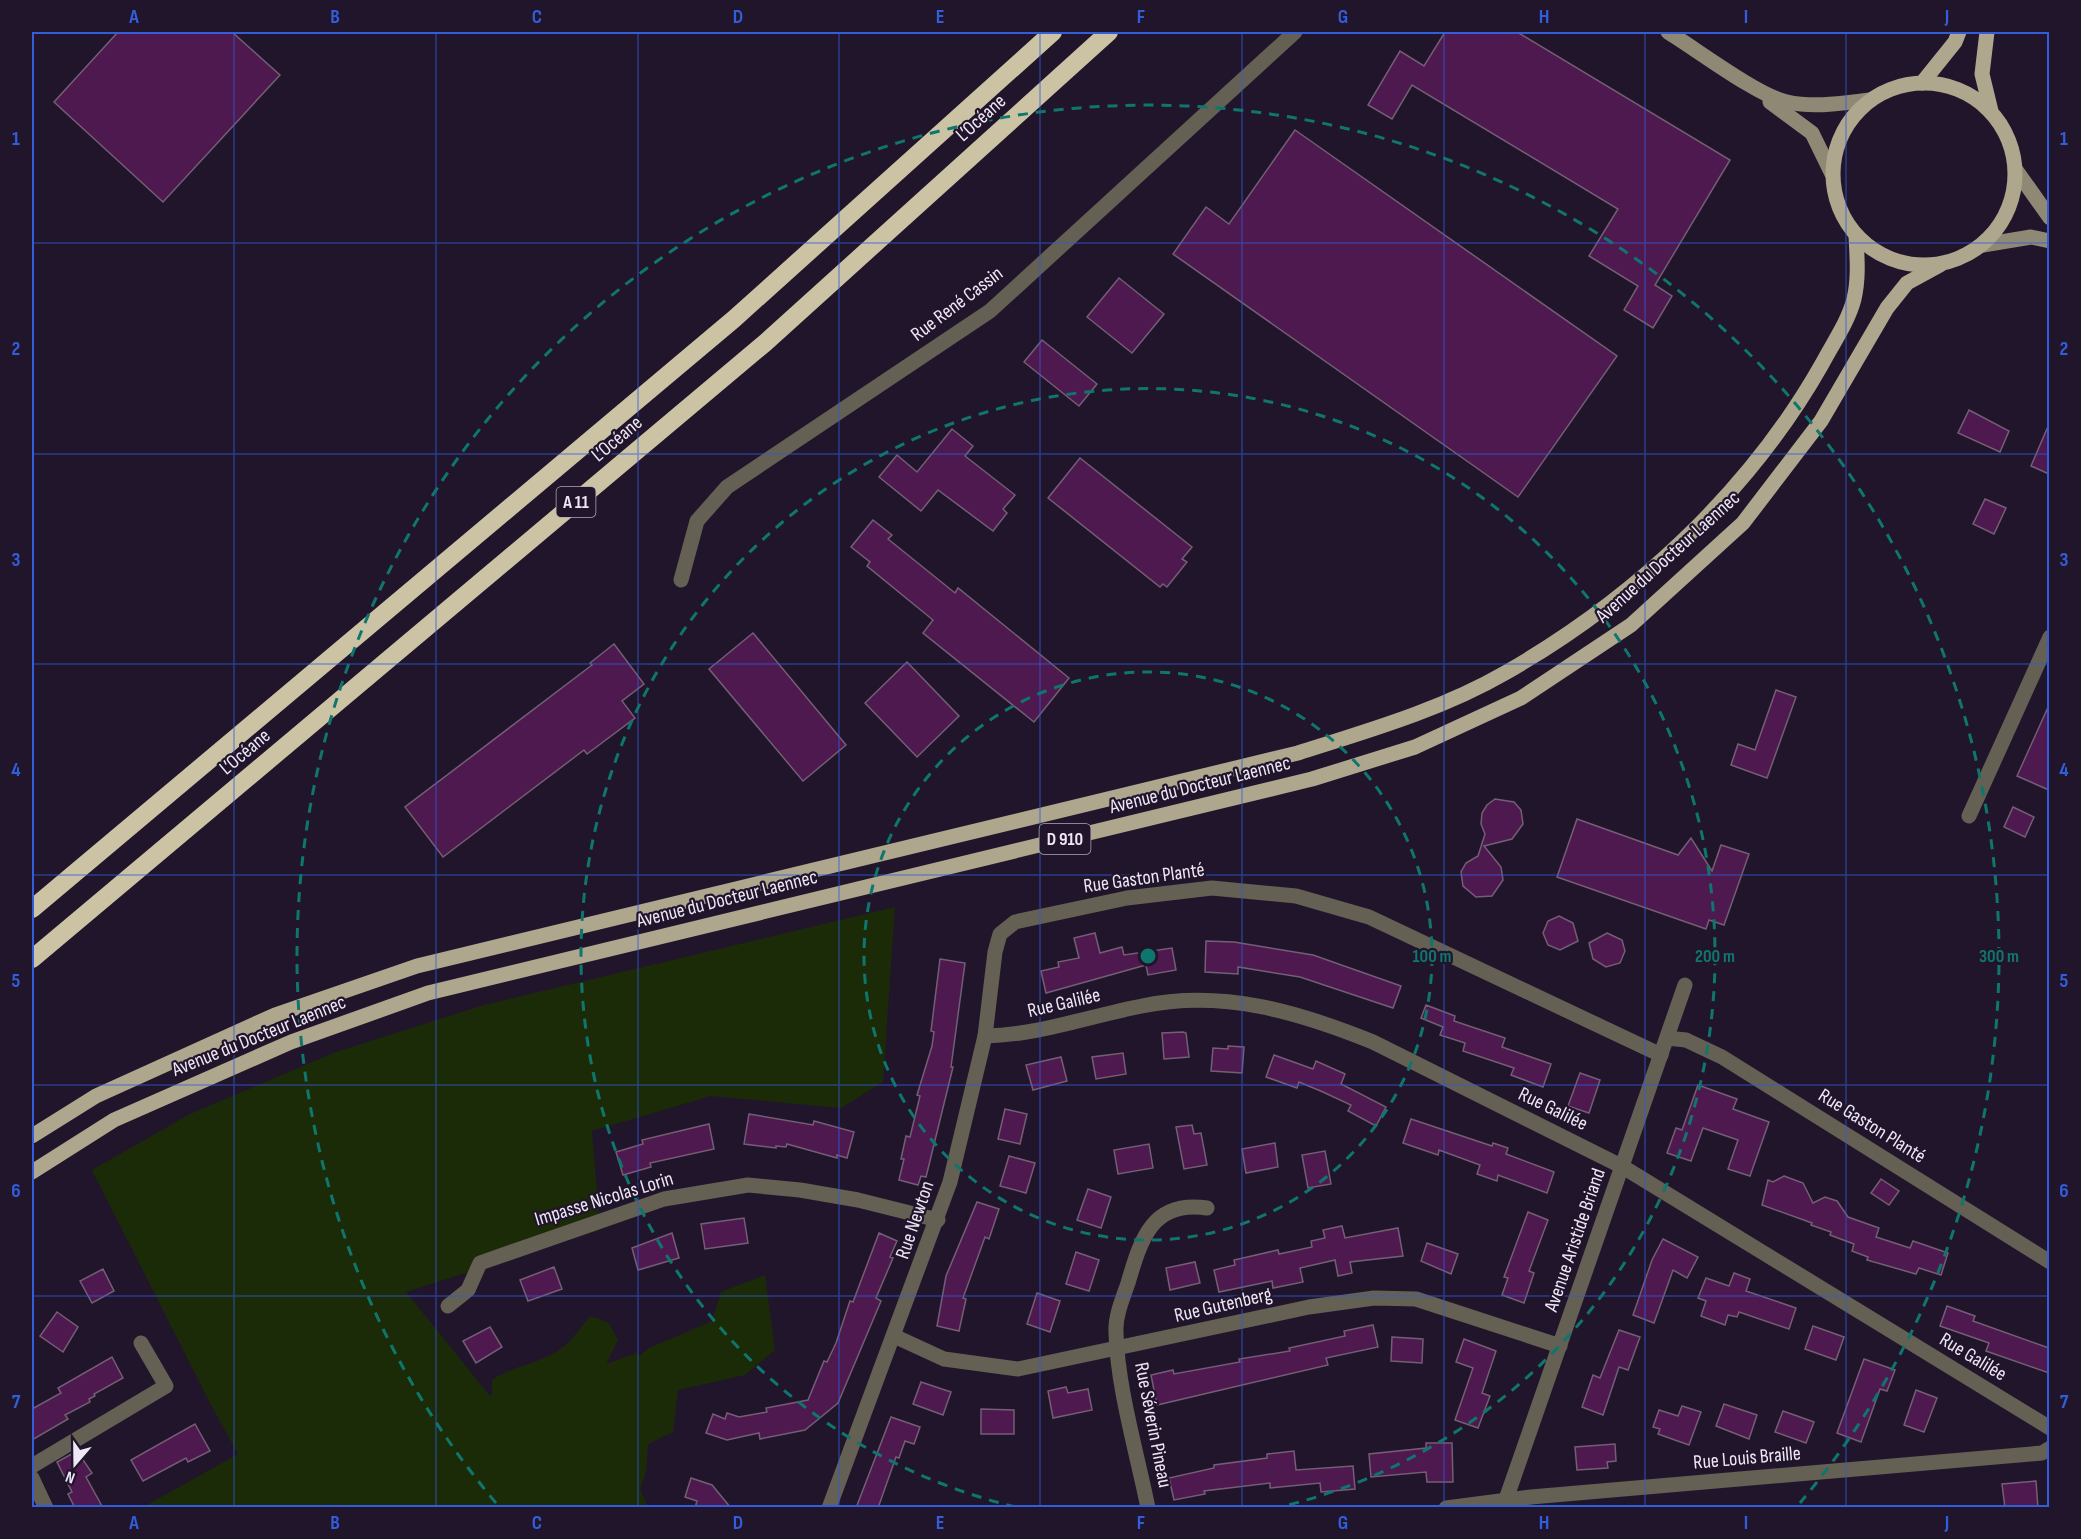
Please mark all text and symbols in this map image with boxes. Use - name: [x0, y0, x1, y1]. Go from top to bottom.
- text: A: [128, 5, 139, 29]
- text: B: [330, 5, 340, 29]
- text: C: [532, 5, 542, 29]
- text: D: [733, 5, 743, 29]
- text: E: [936, 5, 944, 29]
- text: F: [1137, 5, 1145, 29]
- text: G: [1338, 5, 1348, 29]
- text: H: [1539, 5, 1549, 29]
- text: I: [1744, 5, 1748, 29]
- text: J: [1944, 5, 1949, 29]
- street label: L’Océane: [951, 89, 1011, 147]
- text: 1: [12, 127, 20, 151]
- text: 1: [2060, 127, 2068, 151]
- street label: Rue René Cassin: [906, 262, 1008, 346]
- text: 2: [12, 337, 20, 361]
- text: 2: [2060, 337, 2068, 361]
- street label: L’Océane: [587, 411, 647, 467]
- street label: Avenue du Docteur Laennec: [1590, 486, 1745, 629]
- road number: A 11: [556, 487, 596, 517]
- text: 3: [12, 548, 21, 572]
- text: 3: [2060, 548, 2069, 572]
- street label: L’Océane: [215, 724, 275, 780]
- street label: Avenue du Docteur Laennec: [1106, 751, 1293, 819]
- text: 4: [11, 758, 21, 782]
- text: 4: [2059, 758, 2069, 782]
- road number: D 910: [1040, 824, 1090, 854]
- street label: Rue Gaston Planté: [1082, 858, 1206, 898]
- street label: Avenue du Docteur Laennec: [633, 865, 820, 933]
- centre of rings: [1138, 946, 1158, 966]
- text: 100 m: [1413, 946, 1452, 967]
- text: 200 m: [1695, 946, 1735, 967]
- text: 300 m: [1979, 946, 2019, 967]
- text: 5: [12, 969, 21, 993]
- text: 5: [2060, 969, 2069, 993]
- street label: Rue Galilée: [1025, 983, 1103, 1023]
- street label: Avenue du Docteur Laennec: [168, 990, 350, 1082]
- street label: Rue Galilée: [1514, 1082, 1592, 1136]
- street label: Rue Gaston Planté: [1814, 1083, 1930, 1169]
- street label: Avenue Aristide Briand: [1539, 1165, 1611, 1316]
- street label: Impasse Nicolas Lorin: [532, 1167, 676, 1231]
- street label: Rue Newton: [890, 1178, 940, 1262]
- text: 6: [11, 1179, 21, 1203]
- text: 6: [2059, 1179, 2069, 1203]
- street label: Rue Gutenberg: [1172, 1282, 1274, 1328]
- street label: Rue Galilée: [1935, 1328, 2011, 1386]
- street label: Rue Séverin Pineau: [1129, 1360, 1177, 1490]
- text: 7: [12, 1390, 21, 1414]
- text: 7: [2060, 1390, 2069, 1414]
- north arrow: [45, 1434, 105, 1494]
- street label: Rue Louis Braille: [1692, 1441, 1802, 1475]
- text: N: [63, 1466, 78, 1487]
- text: A: [128, 1511, 139, 1535]
- text: B: [330, 1511, 340, 1535]
- text: C: [532, 1511, 542, 1535]
- text: D: [733, 1511, 743, 1535]
- text: E: [936, 1511, 944, 1535]
- text: F: [1137, 1511, 1145, 1535]
- text: G: [1338, 1511, 1348, 1535]
- text: H: [1539, 1511, 1549, 1535]
- text: I: [1744, 1511, 1748, 1535]
- text: J: [1944, 1511, 1949, 1535]

